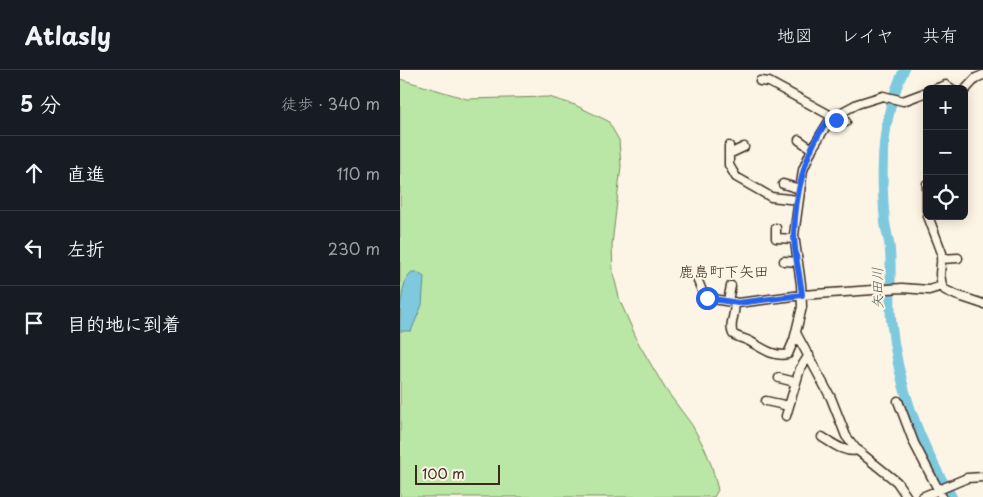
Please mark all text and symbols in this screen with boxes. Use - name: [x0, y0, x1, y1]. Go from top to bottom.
- text: Atlasly: [25, 17, 111, 53]
- text: 地図: [777, 21, 813, 48]
- text: レイヤ: [841, 21, 894, 48]
- text: 共有: [922, 21, 958, 48]
- map controls: [923, 85, 968, 220]
- button: +: [923, 85, 968, 130]
- text: 5 分: [20, 87, 61, 119]
- text: 徒歩 · 340 m: [281, 91, 380, 115]
- route end: [825, 109, 848, 132]
- button: −: [923, 130, 968, 175]
- icon: ahead: [20, 159, 48, 187]
- text: 直進: [67, 159, 105, 187]
- text: 110 m: [337, 161, 380, 185]
- button: locate: [923, 175, 968, 220]
- icon: left: [20, 234, 48, 262]
- text: 左折: [67, 234, 105, 262]
- text: 230 m: [328, 236, 380, 260]
- district label: 鹿島町下矢田: [679, 259, 769, 282]
- water label: 矢田川: [866, 267, 888, 309]
- route start: [696, 287, 719, 310]
- icon: arrive: [20, 309, 48, 337]
- text: 目的地に到着: [67, 309, 181, 337]
- scale bar: [415, 462, 500, 485]
- text: 100 m: [422, 463, 465, 484]

